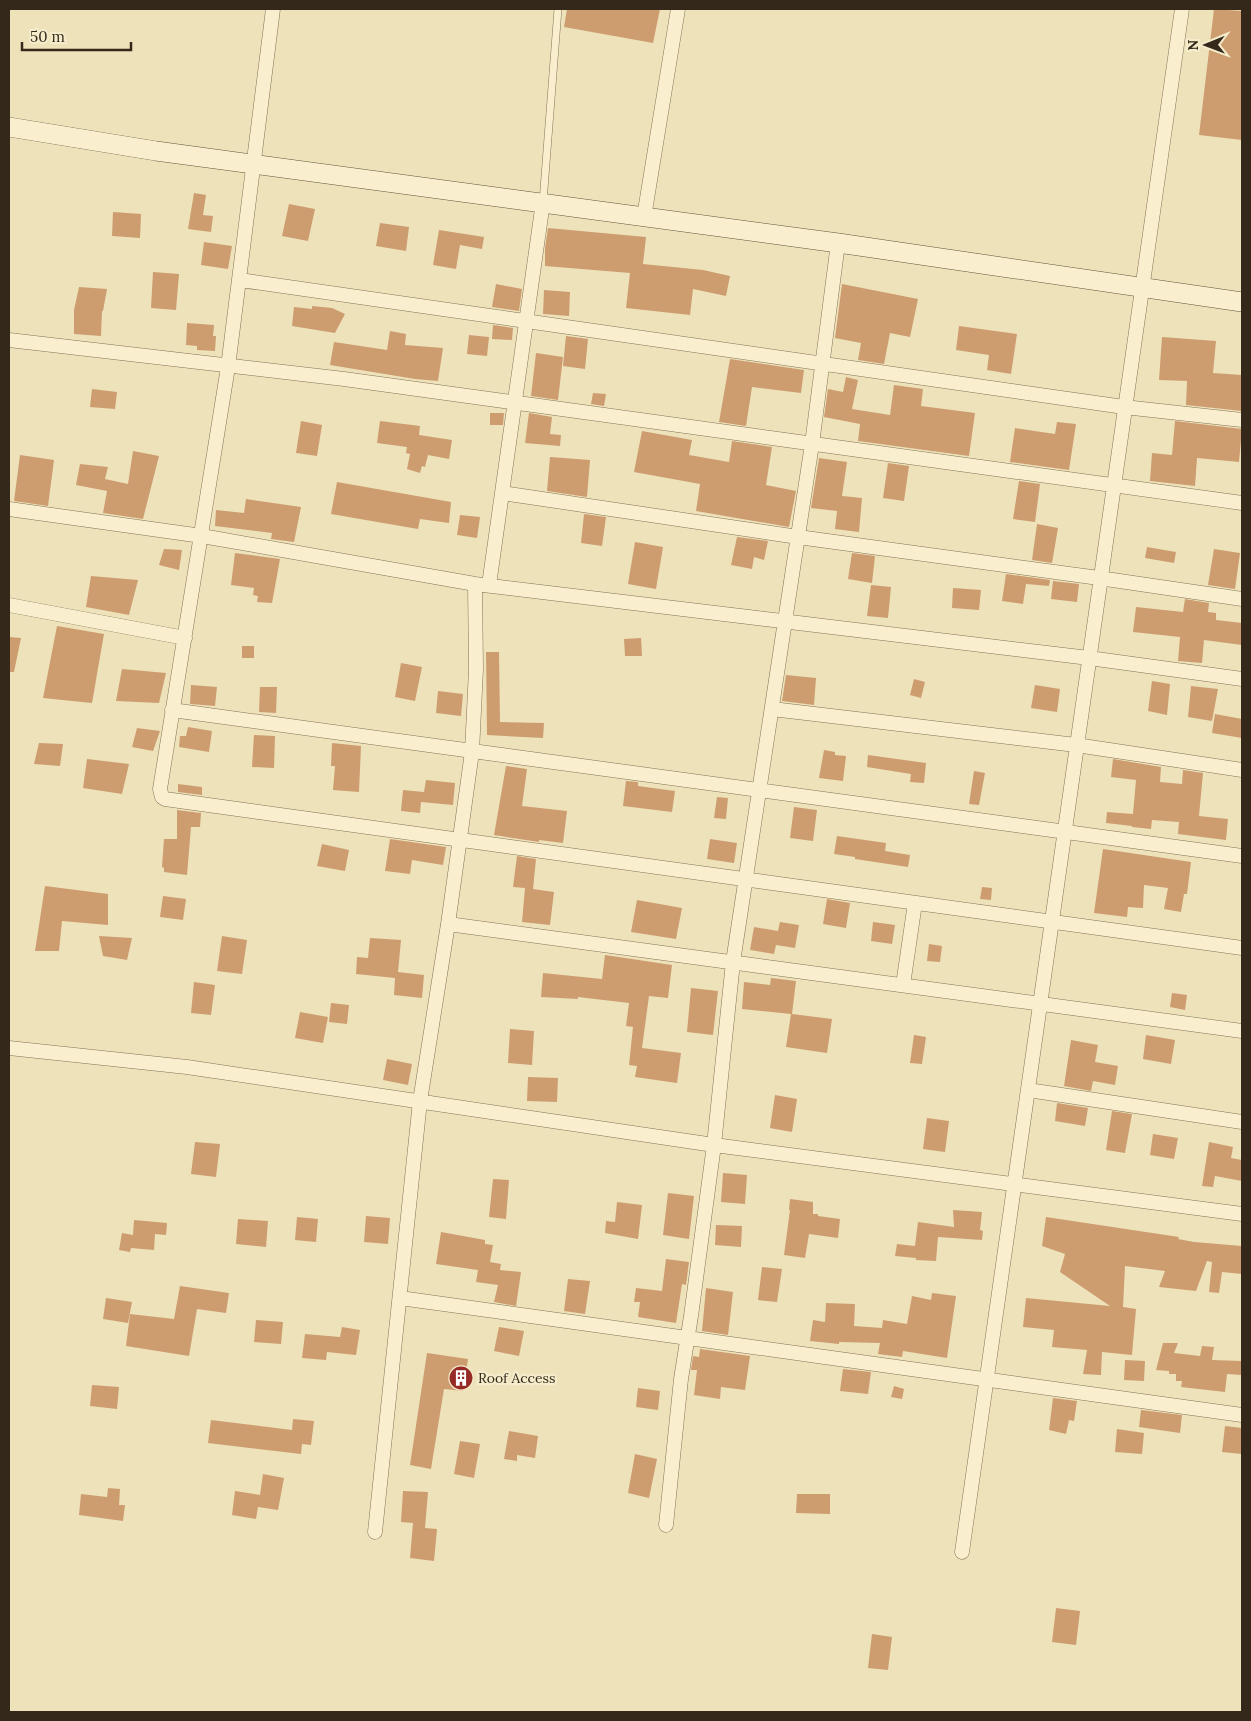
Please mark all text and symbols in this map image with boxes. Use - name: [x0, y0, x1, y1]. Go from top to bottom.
- scale bar: [22, 20, 131, 52]
- north arrow: [1181, 20, 1231, 70]
- text: 50 m: [30, 27, 65, 46]
- text: N: [1184, 39, 1202, 51]
- building icon: Roof Access: [448, 1365, 474, 1391]
- place label: Roof Access: [478, 1369, 556, 1387]

